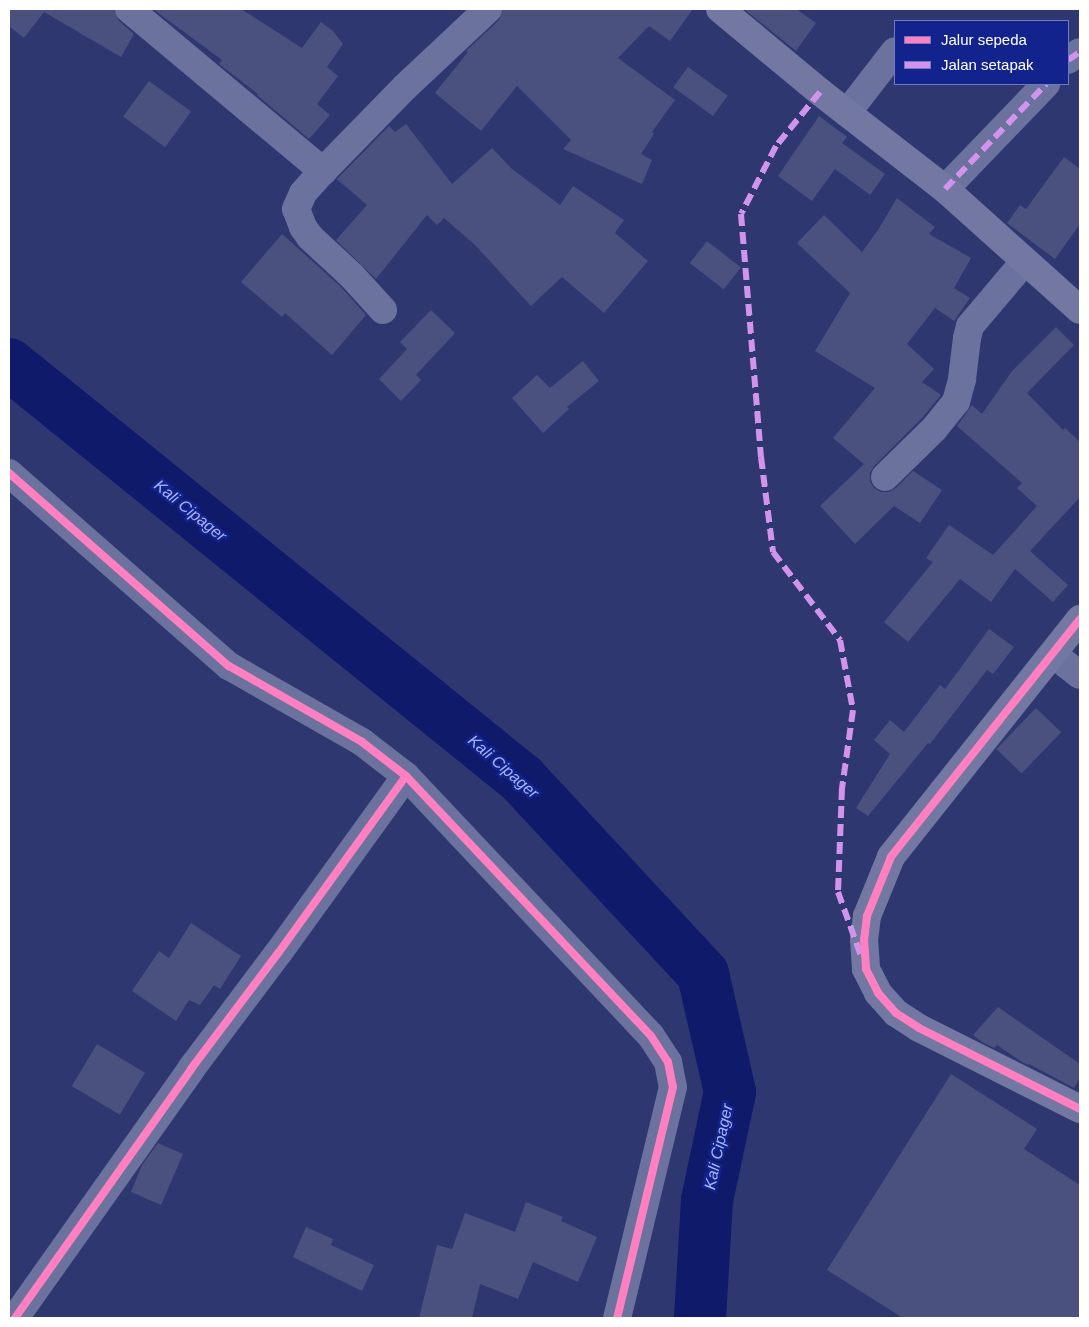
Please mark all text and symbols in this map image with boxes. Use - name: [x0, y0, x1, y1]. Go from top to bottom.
- legend: [894, 20, 1069, 85]
- text: Jalur sepeda: [941, 31, 1027, 48]
- text: Jalan setapak: [941, 56, 1034, 73]
- water label: Kali Cipager: [150, 476, 230, 546]
- water label: Kali Cipager: [464, 731, 542, 803]
- water label: Kali Cipager: [701, 1102, 737, 1192]

